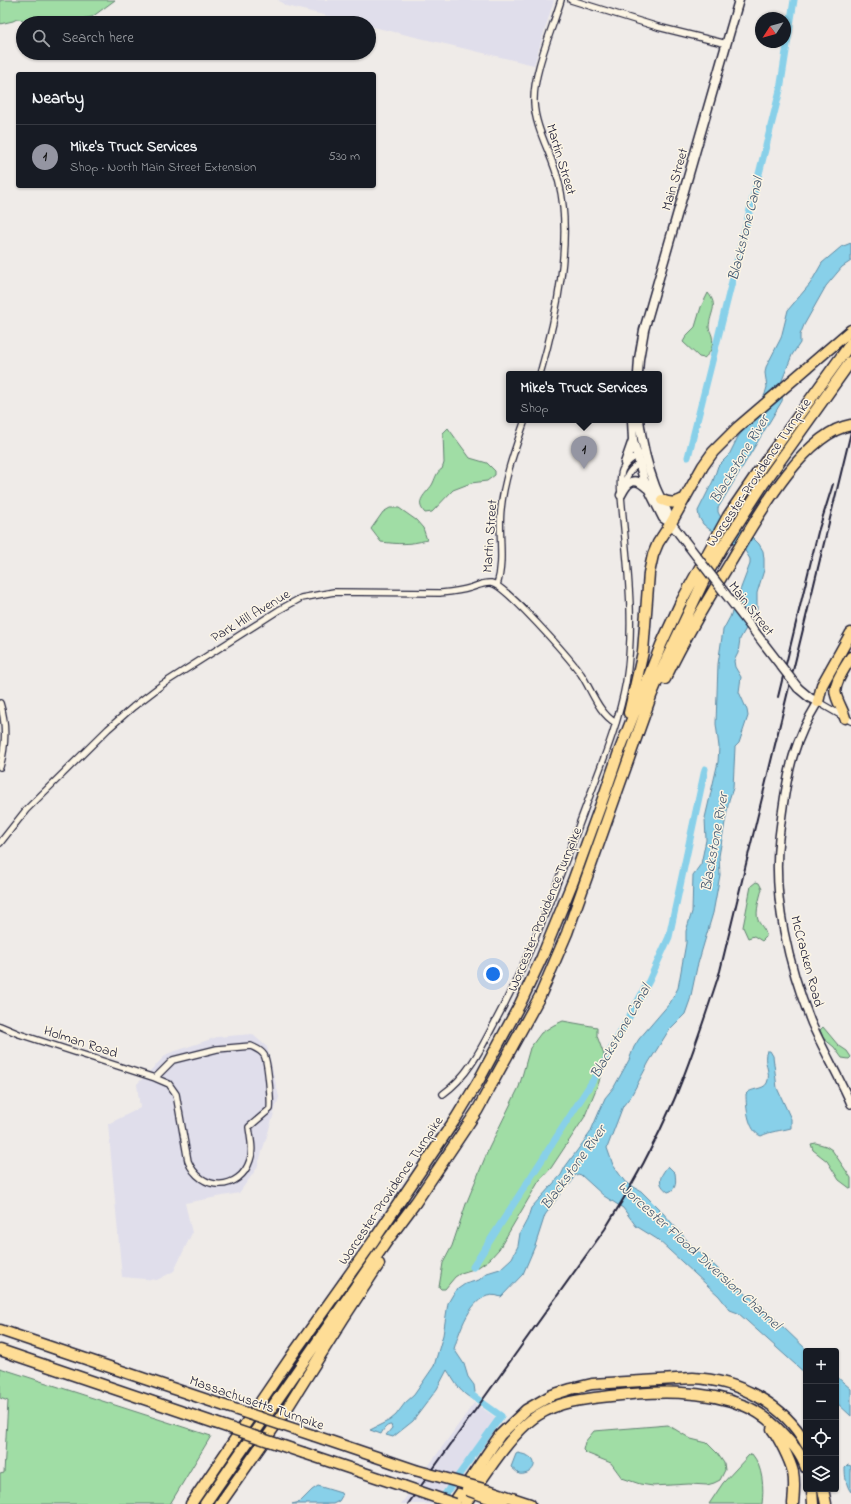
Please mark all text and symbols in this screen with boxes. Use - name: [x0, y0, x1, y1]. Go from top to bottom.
- north arrow: [755, 12, 791, 48]
- search box: [16, 16, 376, 60]
- icon: search: [30, 27, 52, 49]
- text: Search here: [62, 27, 134, 49]
- text: Nearby: [32, 86, 84, 111]
- street label: Martin Street: [540, 121, 581, 198]
- text: Mike's Truck Services: [70, 136, 197, 158]
- street label: Main Street: [656, 145, 694, 213]
- text: 1: [43, 147, 47, 166]
- text: 530 m: [328, 147, 360, 166]
- text: Shop · North Main Street Extension: [70, 158, 256, 177]
- water label: Blackstone Canal: [723, 173, 770, 283]
- popup: [506, 371, 662, 423]
- text: Mike's Truck Services: [520, 377, 648, 399]
- street label: Worcester-Providence Turnpike: [701, 394, 817, 551]
- text: Shop: [520, 399, 549, 418]
- water label: Blackstone River: [705, 409, 776, 508]
- pin: 1: [571, 436, 597, 469]
- street label: Martin Street: [477, 499, 504, 573]
- street label: Main Street: [723, 577, 779, 641]
- street label: Park Hill Avenue: [207, 584, 295, 648]
- water label: Blackstone River: [695, 789, 735, 893]
- street label: Worcester-Providence Turnpike: [503, 824, 588, 995]
- street label: McCracken Road: [784, 913, 829, 1010]
- your location: [483, 964, 503, 984]
- water label: Blackstone Canal: [585, 978, 658, 1083]
- street label: Holman Road: [41, 1021, 120, 1064]
- street label: Worcester-Providence Turnpike: [333, 1112, 449, 1269]
- water label: Blackstone River: [536, 1119, 613, 1215]
- water label: Worcester Flood Diversion Channel: [613, 1176, 788, 1337]
- map controls: [803, 1348, 839, 1492]
- button: +: [803, 1348, 839, 1384]
- street label: Massachusetts Turnpike: [186, 1371, 327, 1437]
- button: −: [803, 1384, 839, 1420]
- button: locate: [803, 1420, 839, 1456]
- button: layers: [803, 1456, 839, 1492]

